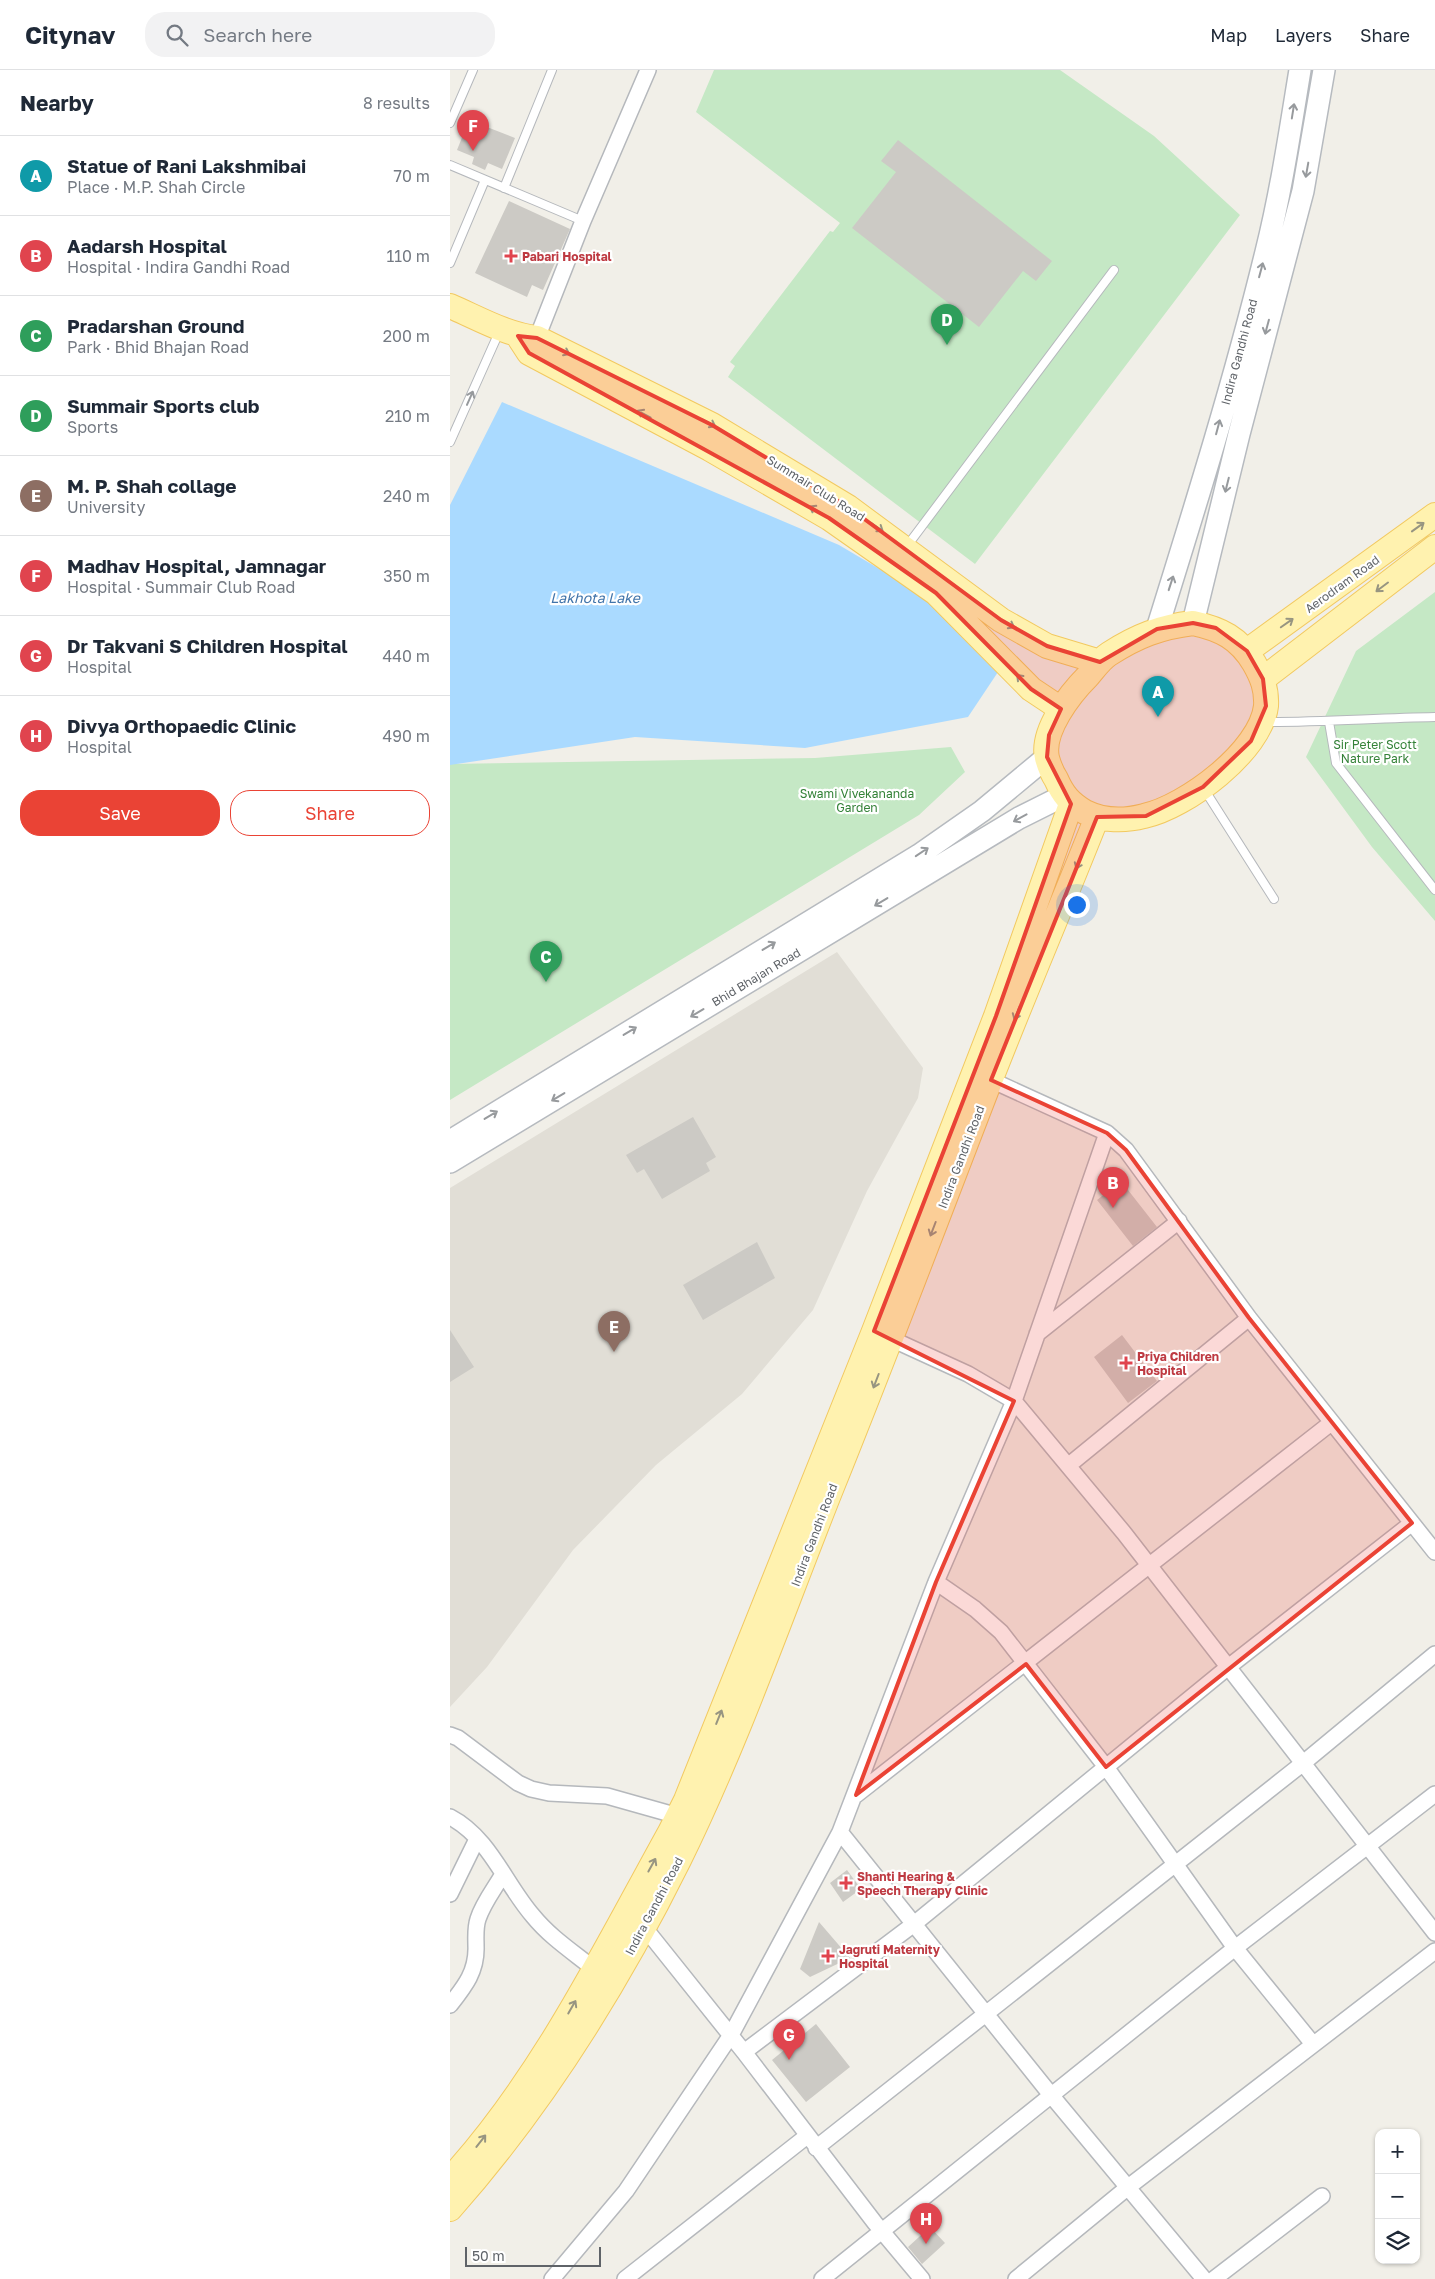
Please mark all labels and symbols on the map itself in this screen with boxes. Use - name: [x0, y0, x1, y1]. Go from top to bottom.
- one-way arrow: [1289, 104, 1299, 120]
- pin: F: [457, 110, 489, 151]
- one-way arrow: [1301, 161, 1311, 177]
- marker: Pabari Hospital: [504, 249, 518, 263]
- place label: Pabari Hospital: [522, 249, 612, 264]
- one-way arrow: [1257, 263, 1266, 279]
- street label: Indira Gandhi Road: [1218, 297, 1260, 407]
- pin: D: [931, 304, 963, 345]
- one-way arrow: [1262, 319, 1272, 335]
- one-way arrow: [556, 346, 571, 356]
- one-way arrow: [466, 391, 475, 406]
- one-way arrow: [637, 409, 652, 419]
- one-way arrow: [701, 419, 716, 429]
- one-way arrow: [1214, 420, 1224, 436]
- street label: Summair Club Road: [764, 452, 868, 524]
- one-way arrow: [1222, 476, 1231, 492]
- one-way arrow: [810, 505, 824, 515]
- one-way arrow: [870, 522, 884, 532]
- one-way arrow: [1411, 522, 1425, 532]
- street label: Aerodram Road: [1302, 552, 1382, 616]
- one-way arrow: [1167, 575, 1177, 591]
- one-way arrow: [1376, 581, 1389, 592]
- water label: Lakhota Lake: [550, 589, 641, 606]
- one-way arrow: [1280, 618, 1294, 628]
- one-way arrow: [1000, 619, 1014, 629]
- one-way arrow: [1016, 673, 1028, 686]
- pin: A: [1142, 676, 1174, 717]
- park label: Sir Peter Scott Nature Park: [1333, 737, 1417, 766]
- park label: Swami Vivekananda Garden: [800, 786, 914, 815]
- one-way arrow: [1013, 814, 1028, 823]
- one-way arrow: [915, 847, 929, 857]
- one-way arrow: [1074, 854, 1083, 869]
- your location: [1064, 892, 1090, 918]
- one-way arrow: [874, 897, 888, 907]
- pin: C: [530, 941, 562, 982]
- one-way arrow: [762, 941, 776, 951]
- street label: Bhid Bhajan Road: [709, 945, 803, 1009]
- one-way arrow: [1012, 1005, 1021, 1020]
- one-way arrow: [690, 1008, 704, 1018]
- one-way arrow: [623, 1025, 637, 1035]
- one-way arrow: [551, 1092, 565, 1102]
- street label: Indira Gandhi Road: [934, 1103, 988, 1211]
- one-way arrow: [484, 1110, 498, 1120]
- pin: B: [1097, 1167, 1129, 1208]
- one-way arrow: [928, 1221, 938, 1236]
- pin: E: [598, 1311, 630, 1352]
- place label: Priya Children Hospital: [1137, 1349, 1219, 1378]
- marker: Priya Children Hospital: [1119, 1356, 1133, 1370]
- one-way arrow: [871, 1373, 880, 1389]
- street label: Indira Gandhi Road: [787, 1481, 841, 1589]
- one-way arrow: [715, 1710, 724, 1725]
- street label: Indira Gandhi Road: [622, 1854, 686, 1958]
- one-way arrow: [648, 1858, 657, 1873]
- place label: Shanti Hearing & Speech Therapy Clinic: [857, 1869, 988, 1898]
- marker: Shanti Hearing & Speech Therapy Clinic: [839, 1876, 853, 1890]
- place label: Jagruti Maternity Hospital: [839, 1942, 941, 1971]
- marker: Jagruti Maternity Hospital: [821, 1949, 835, 1963]
- one-way arrow: [568, 2000, 578, 2014]
- pin: G: [773, 2019, 805, 2060]
- one-way arrow: [476, 2134, 486, 2148]
- pin: H: [910, 2203, 942, 2244]
- scale bar: [465, 2244, 601, 2267]

